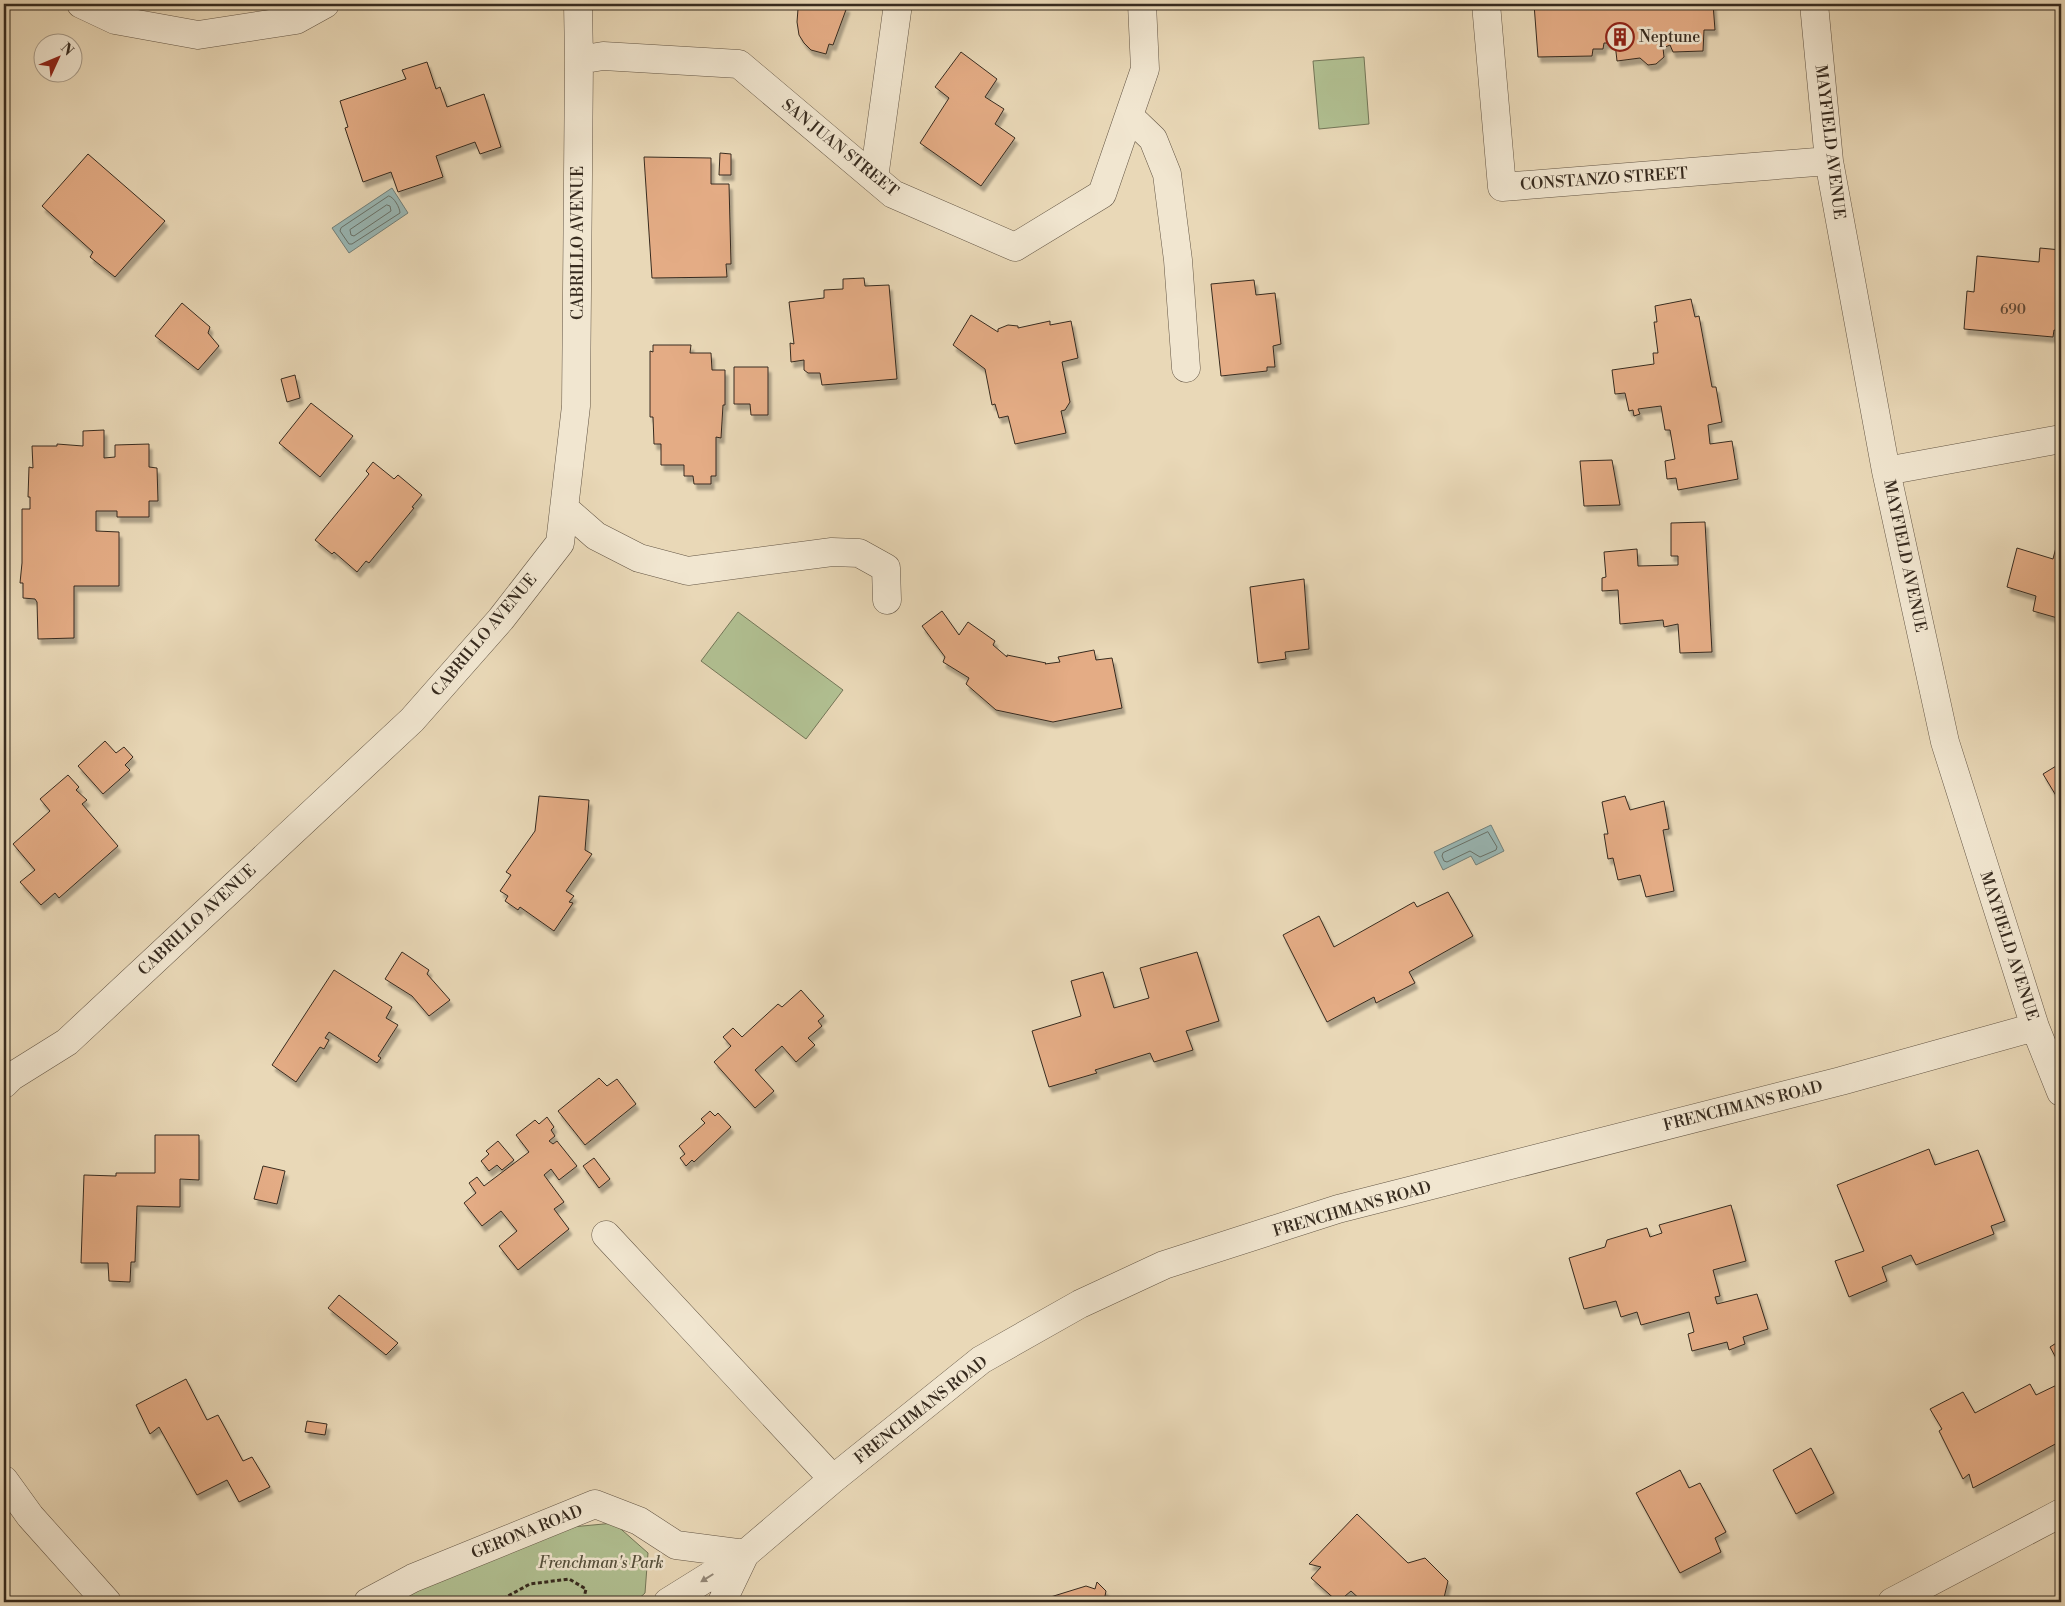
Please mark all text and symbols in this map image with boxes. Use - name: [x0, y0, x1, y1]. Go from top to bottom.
- building icon: Neptune: [1605, 22, 1635, 52]
- place label: Neptune: [1639, 27, 1700, 47]
- north arrow: [32, 32, 82, 82]
- text: N: [56, 39, 77, 60]
- street label: MAYFIELD AVENUE: [1811, 64, 1849, 220]
- street label: SAN JUAN STREET: [778, 95, 902, 201]
- street label: CONSTANZO STREET: [1519, 163, 1689, 195]
- street label: CABRILLO AVENUE: [568, 166, 588, 320]
- house number: 690: [2000, 301, 2026, 319]
- street label: MAYFIELD AVENUE: [1879, 478, 1931, 634]
- street label: CABRILLO AVENUE: [427, 570, 541, 700]
- street label: CABRILLO AVENUE: [134, 860, 260, 980]
- street label: MAYFIELD AVENUE: [1975, 869, 2043, 1023]
- street label: FRENCHMANS ROAD: [1661, 1076, 1825, 1136]
- street label: FRENCHMANS ROAD: [1271, 1177, 1433, 1241]
- street label: FRENCHMANS ROAD: [850, 1352, 992, 1468]
- street label: GERONA ROAD: [468, 1501, 586, 1563]
- park label: Frenchman's Park: [538, 1553, 664, 1573]
- one-way arrow: [700, 1574, 713, 1583]

